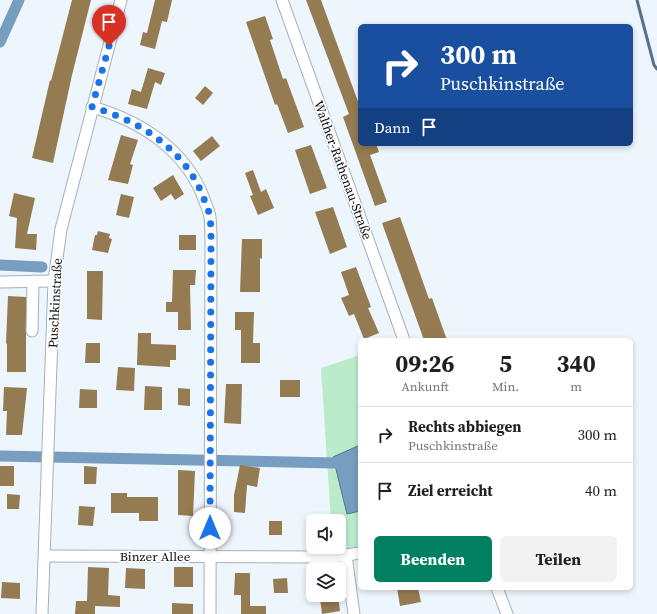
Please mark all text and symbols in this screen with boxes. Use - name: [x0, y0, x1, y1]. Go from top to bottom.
- pin: [92, 5, 126, 46]
- icon: arrive: [98, 11, 120, 33]
- text: 300 m: [440, 35, 517, 73]
- icon: right: [374, 40, 426, 92]
- text: Puschkinstraße: [440, 71, 565, 96]
- street label: Walther-Rathenau-Straße: [310, 98, 376, 242]
- icon: arrive: [418, 116, 440, 138]
- text: Dann: [374, 117, 410, 138]
- street label: Puschkinstraße: [44, 257, 66, 348]
- text: 09:26: [395, 347, 455, 380]
- text: 5: [499, 347, 512, 380]
- text: 340: [557, 347, 596, 380]
- text: Ankunft: [401, 378, 449, 395]
- text: Min.: [492, 378, 519, 395]
- text: m: [570, 378, 582, 395]
- text: Rechts abbiegen: [408, 416, 522, 437]
- icon: right: [374, 424, 396, 446]
- text: 300 m: [577, 424, 617, 445]
- text: Puschkinstraße: [408, 437, 498, 454]
- icon: arrive: [374, 480, 396, 502]
- text: Ziel erreicht: [408, 480, 493, 501]
- text: 40 m: [585, 480, 617, 501]
- position arrow: [189, 507, 231, 549]
- map controls: [306, 514, 346, 602]
- button: sound: [306, 514, 346, 554]
- button: Beenden: [374, 536, 492, 582]
- button: Teilen: [500, 536, 617, 582]
- street label: Binzer Allee: [120, 548, 191, 565]
- button: layers: [306, 562, 346, 602]

